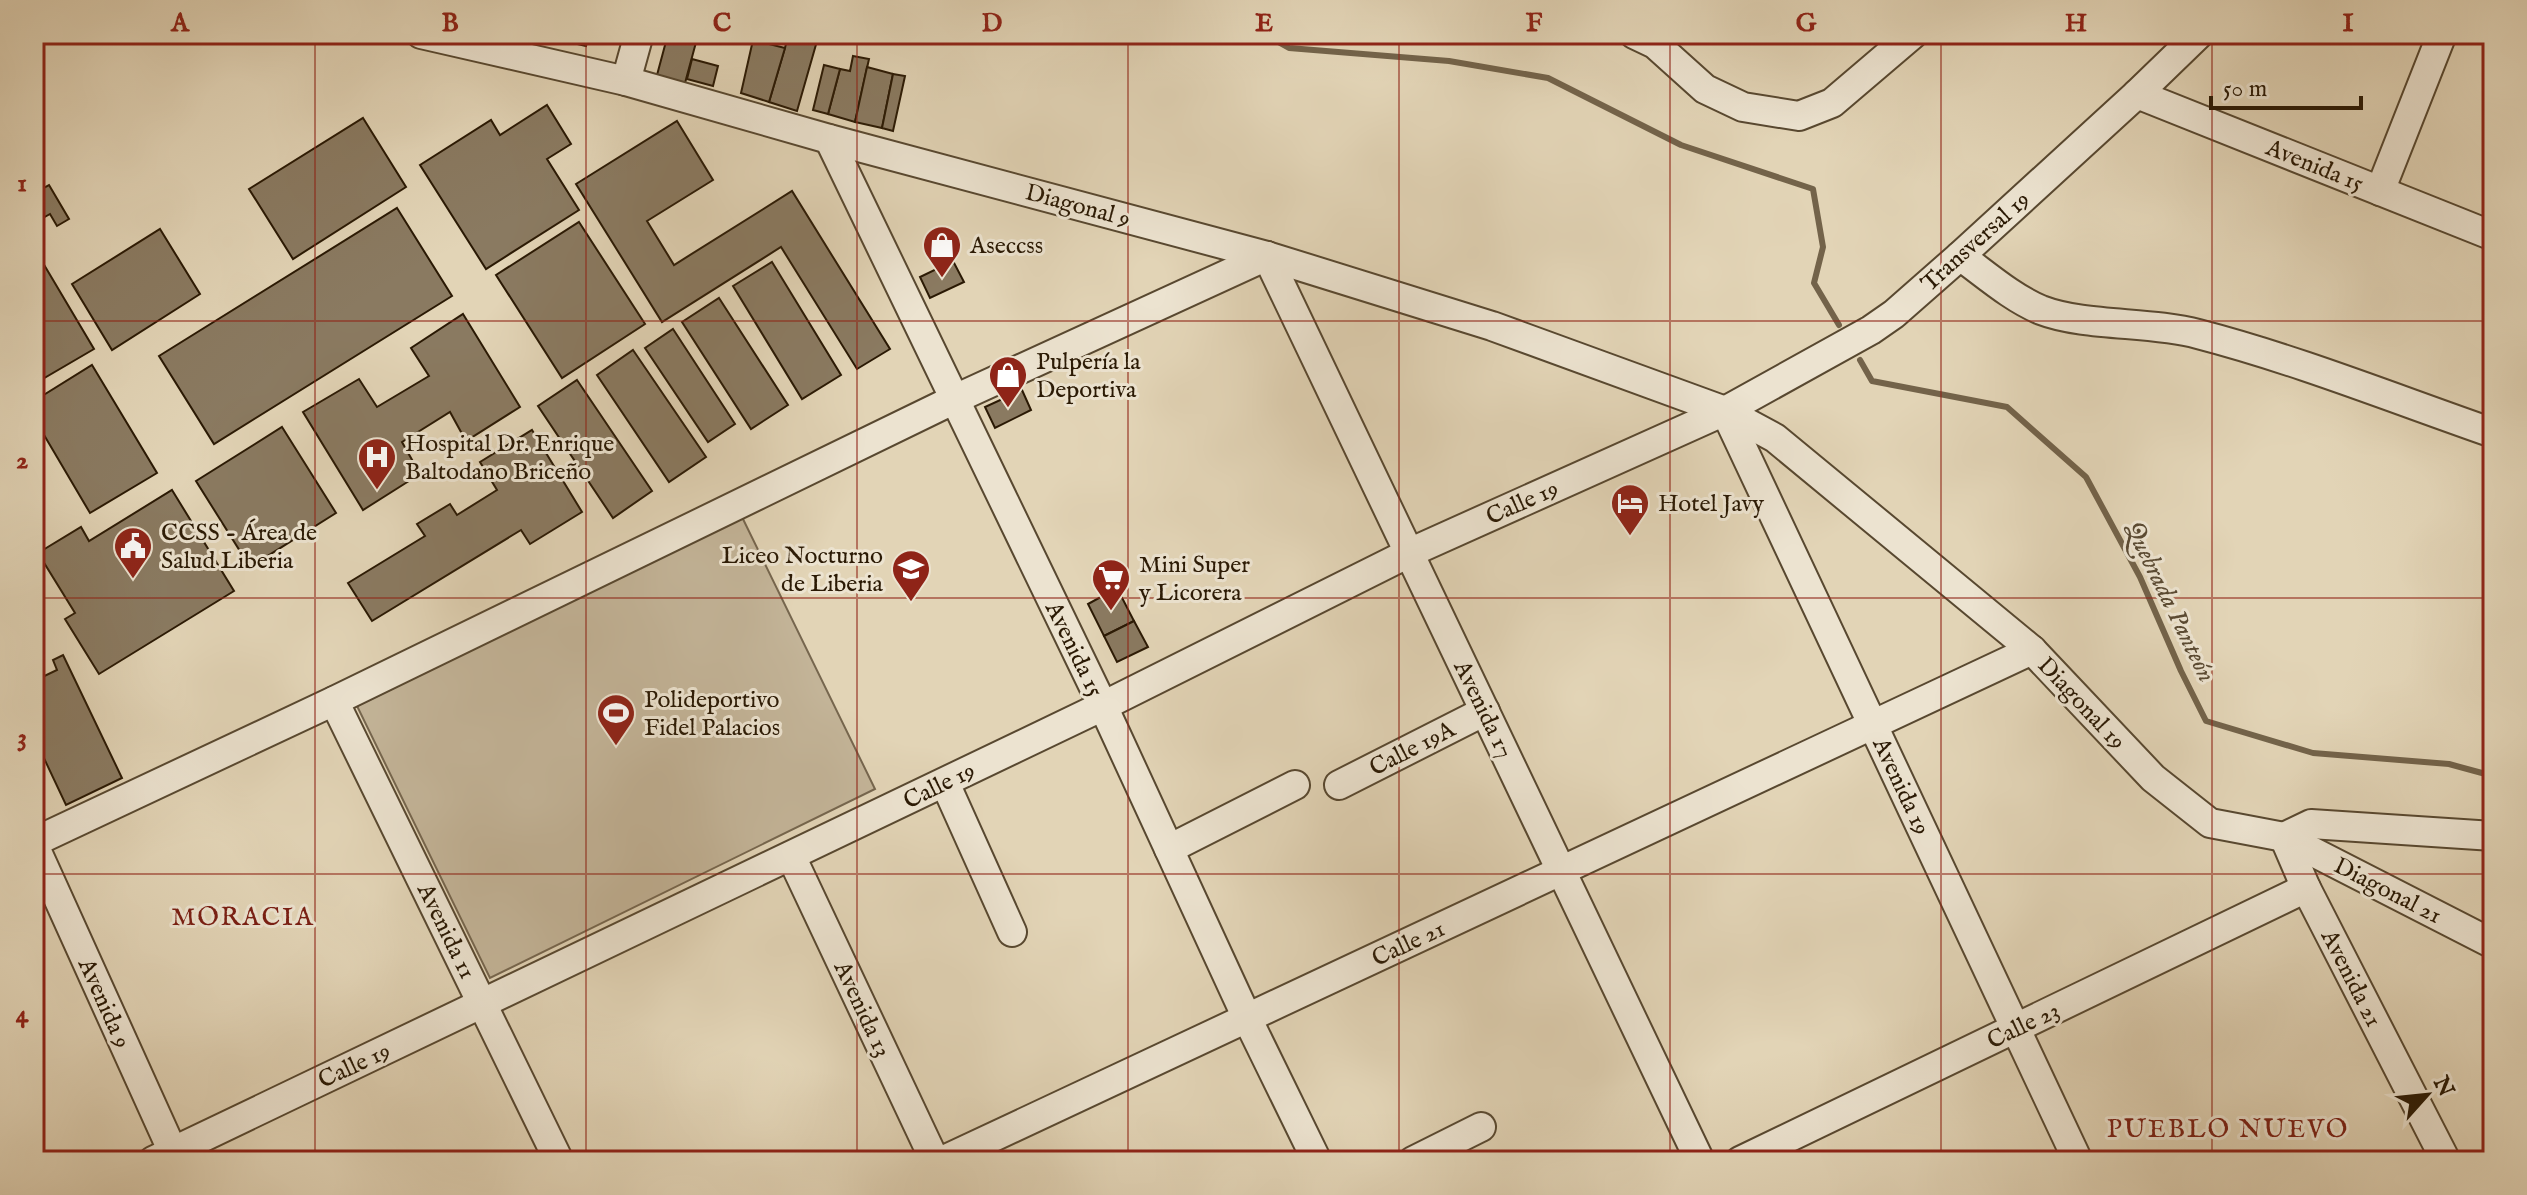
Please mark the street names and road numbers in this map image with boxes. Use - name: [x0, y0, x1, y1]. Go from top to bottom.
- street label: Avenida 15: [2260, 132, 2368, 200]
- street label: Diagonal 9: [1022, 178, 1133, 235]
- street label: Transversal 19: [1915, 185, 2037, 299]
- street label: Calle 19: [1481, 474, 1564, 533]
- street label: Avenida 15: [1037, 596, 1110, 703]
- street label: Diagonal 19: [2030, 651, 2132, 757]
- street label: Avenida 17: [1445, 655, 1520, 764]
- street label: Calle 19A: [1364, 714, 1462, 784]
- street label: Avenida 19: [1864, 732, 1937, 840]
- street label: Calle 19: [899, 756, 981, 817]
- street label: Diagonal 21: [2328, 851, 2446, 932]
- street label: Avenida 11: [409, 878, 482, 985]
- street label: Calle 21: [1367, 914, 1450, 975]
- street label: Avenida 21: [2313, 924, 2388, 1032]
- street label: Avenida 9: [70, 953, 137, 1053]
- street label: Avenida 13: [825, 956, 897, 1063]
- street label: Calle 23: [1982, 996, 2065, 1057]
- street label: Calle 19: [314, 1036, 396, 1097]

